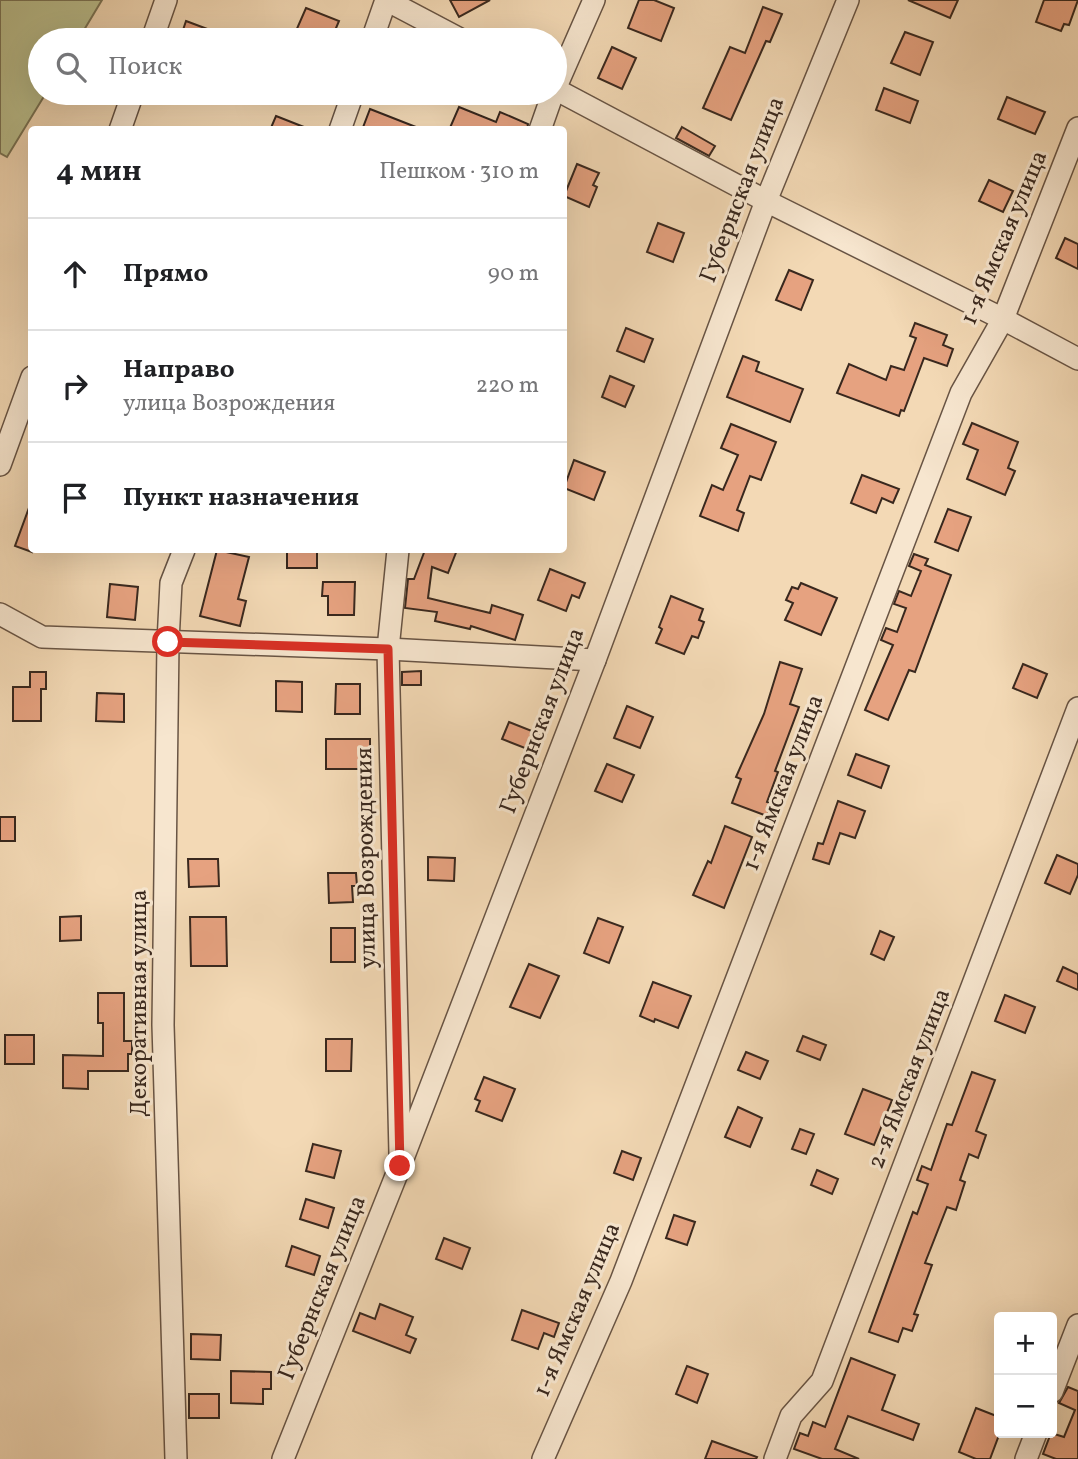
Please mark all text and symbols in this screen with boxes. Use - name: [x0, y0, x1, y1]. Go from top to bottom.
- search box: [28, 28, 567, 105]
- icon: search: [52, 48, 90, 86]
- text: Поиск: [108, 49, 182, 85]
- street label: Губернская улица: [692, 92, 794, 288]
- street label: 1-я Ямская улица: [953, 145, 1057, 331]
- text: 4 мин: [56, 151, 141, 193]
- text: Пешком · 310 m: [379, 156, 539, 188]
- icon: ahead: [56, 255, 94, 293]
- text: Прямо: [123, 256, 208, 292]
- text: 90 m: [488, 258, 539, 290]
- text: Направо: [123, 352, 235, 388]
- icon: right: [56, 367, 94, 405]
- text: 220 m: [476, 370, 539, 402]
- text: улица Возрождения: [123, 388, 335, 420]
- icon: arrive: [56, 479, 94, 517]
- text: Пункт назначения: [123, 480, 359, 516]
- street label: Губернская улица: [492, 623, 594, 819]
- route start: [152, 626, 183, 657]
- street label: 1-я Ямская улица: [735, 690, 833, 876]
- street label: улица Возрождения: [348, 747, 386, 969]
- street label: Декоративная улица: [123, 889, 157, 1117]
- street label: 2-я Ямская улица: [860, 984, 960, 1174]
- route end: [384, 1150, 415, 1181]
- street label: Губернская улица: [270, 1191, 376, 1385]
- street label: 1-я Ямская улица: [526, 1217, 630, 1403]
- map controls: [994, 1312, 1057, 1438]
- button: +: [994, 1312, 1057, 1375]
- button: −: [994, 1375, 1057, 1438]

